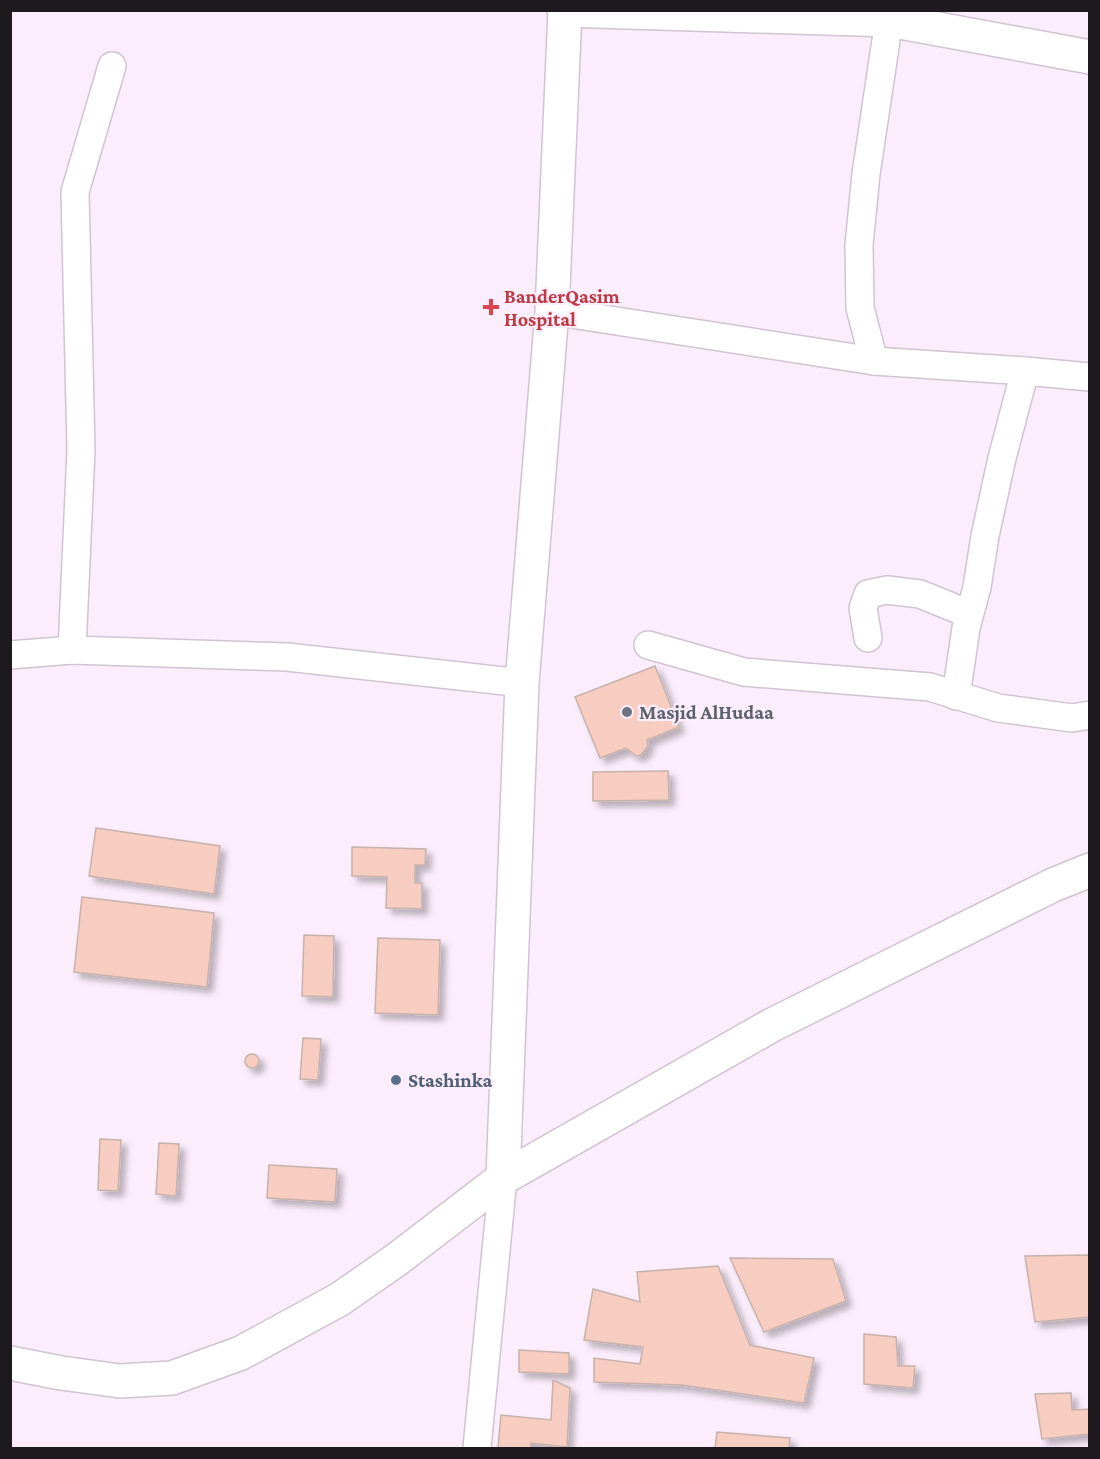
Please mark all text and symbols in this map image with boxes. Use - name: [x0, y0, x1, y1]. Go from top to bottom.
- place label: BanderQasim Hospital: [504, 285, 620, 330]
- marker: BanderQasim Hospital: [482, 298, 500, 316]
- place label: Masjid AlHudaa: [639, 701, 774, 724]
- marker: Masjid AlHudaa: [620, 705, 634, 719]
- place label: Stashinka: [408, 1069, 493, 1091]
- marker: Stashinka: [389, 1073, 403, 1087]

